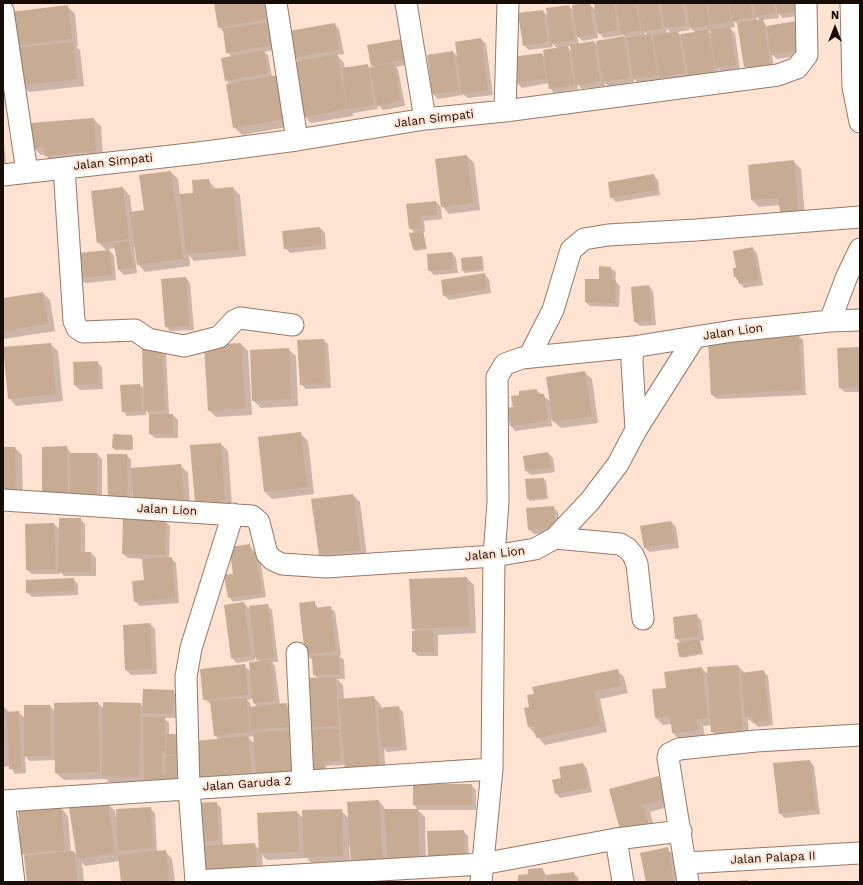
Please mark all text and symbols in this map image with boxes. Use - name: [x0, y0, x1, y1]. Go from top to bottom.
- north arrow: [815, 8, 855, 48]
- text: N: [831, 9, 839, 22]
- street label: Jalan Simpati: [393, 107, 475, 131]
- street label: Jalan Simpati: [73, 151, 153, 173]
- street label: Jalan Lion: [702, 321, 764, 343]
- street label: Jalan Lion: [136, 501, 198, 519]
- street label: Jalan Lion: [464, 544, 526, 564]
- street label: Jalan Garuda 2: [202, 774, 292, 794]
- street label: Jalan Palapa II: [730, 849, 816, 867]

